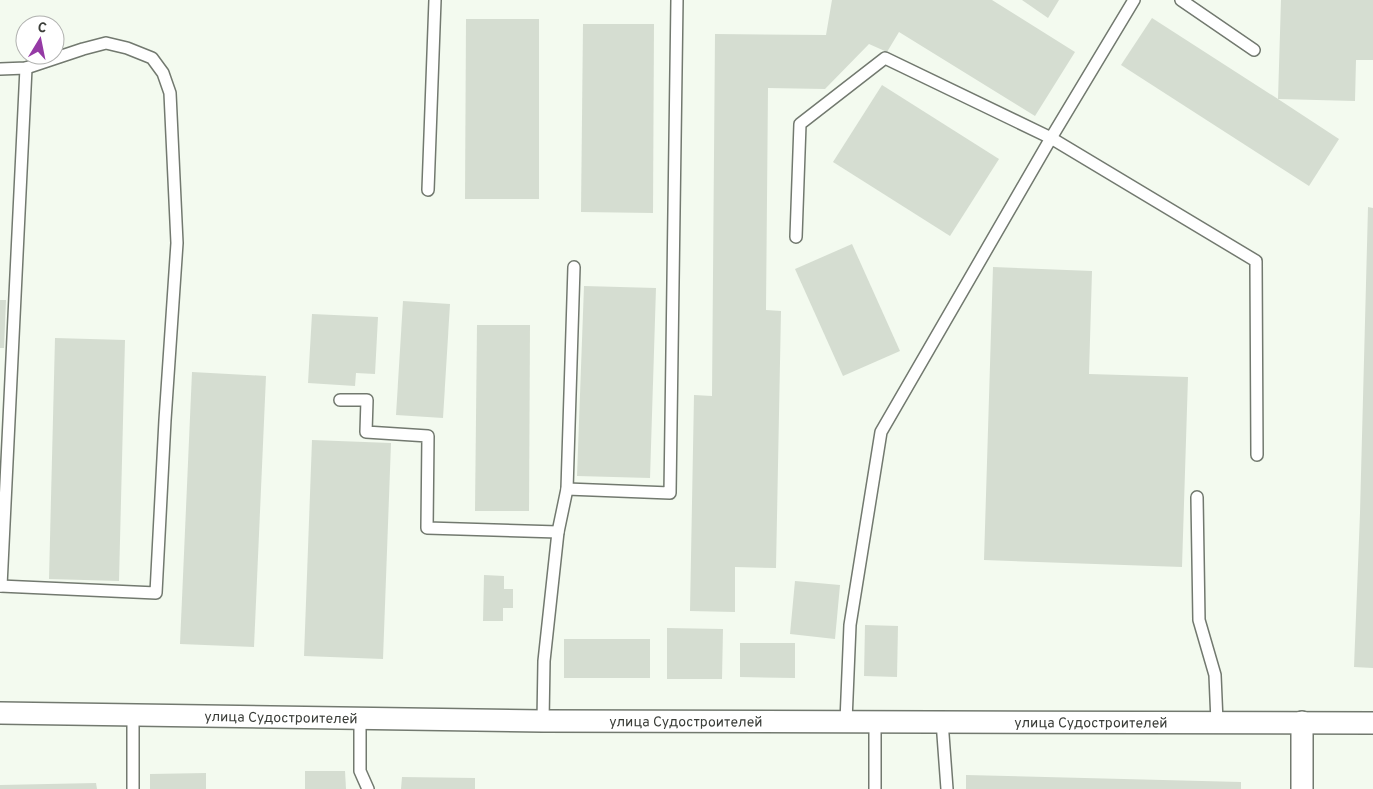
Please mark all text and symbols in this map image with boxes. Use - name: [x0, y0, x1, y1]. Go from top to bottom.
- north arrow: [15, 15, 65, 65]
- text: С: [36, 20, 48, 38]
- street label: улица Судостроителей: [204, 709, 358, 728]
- street label: улица Судостроителей: [609, 714, 763, 732]
- street label: улица Судостроителей: [1014, 715, 1168, 733]

